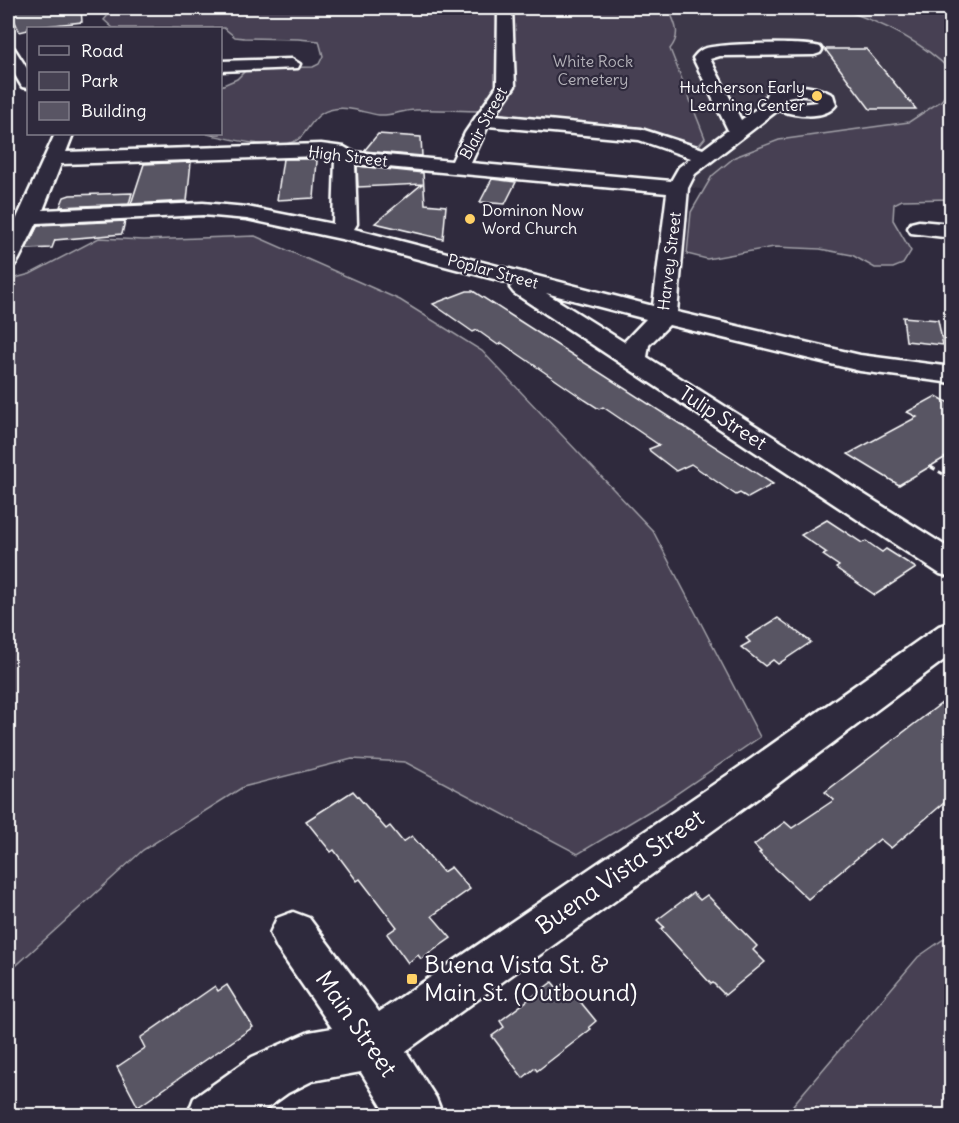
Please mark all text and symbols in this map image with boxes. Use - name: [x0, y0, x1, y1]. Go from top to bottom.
- legend: [27, 27, 222, 135]
- text: Road: [81, 39, 124, 62]
- park label: White Rock Cemetery: [553, 51, 633, 89]
- text: Park: [81, 69, 118, 92]
- place label: Hutcherson Early Learning Center: [679, 77, 805, 115]
- street label: Blair Street: [455, 83, 511, 163]
- marker: Hutcherson Early Learning Center: [810, 89, 824, 103]
- text: Building: [81, 99, 146, 122]
- street label: High Street: [307, 141, 389, 171]
- place label: Dominon Now Word Church: [482, 200, 584, 238]
- street label: Harvey Street: [653, 210, 685, 311]
- marker: Dominon Now Word Church: [463, 212, 477, 226]
- street label: Poplar Street: [445, 249, 541, 293]
- street label: Tulip Street: [675, 380, 772, 455]
- street label: Buena Vista Street: [529, 802, 709, 940]
- place label: Buena Vista St. & Main St. (Outbound): [424, 949, 637, 1007]
- street label: Main Street: [310, 965, 404, 1082]
- marker: Buena Vista St. & Main St. (Outbound): [405, 972, 419, 986]

